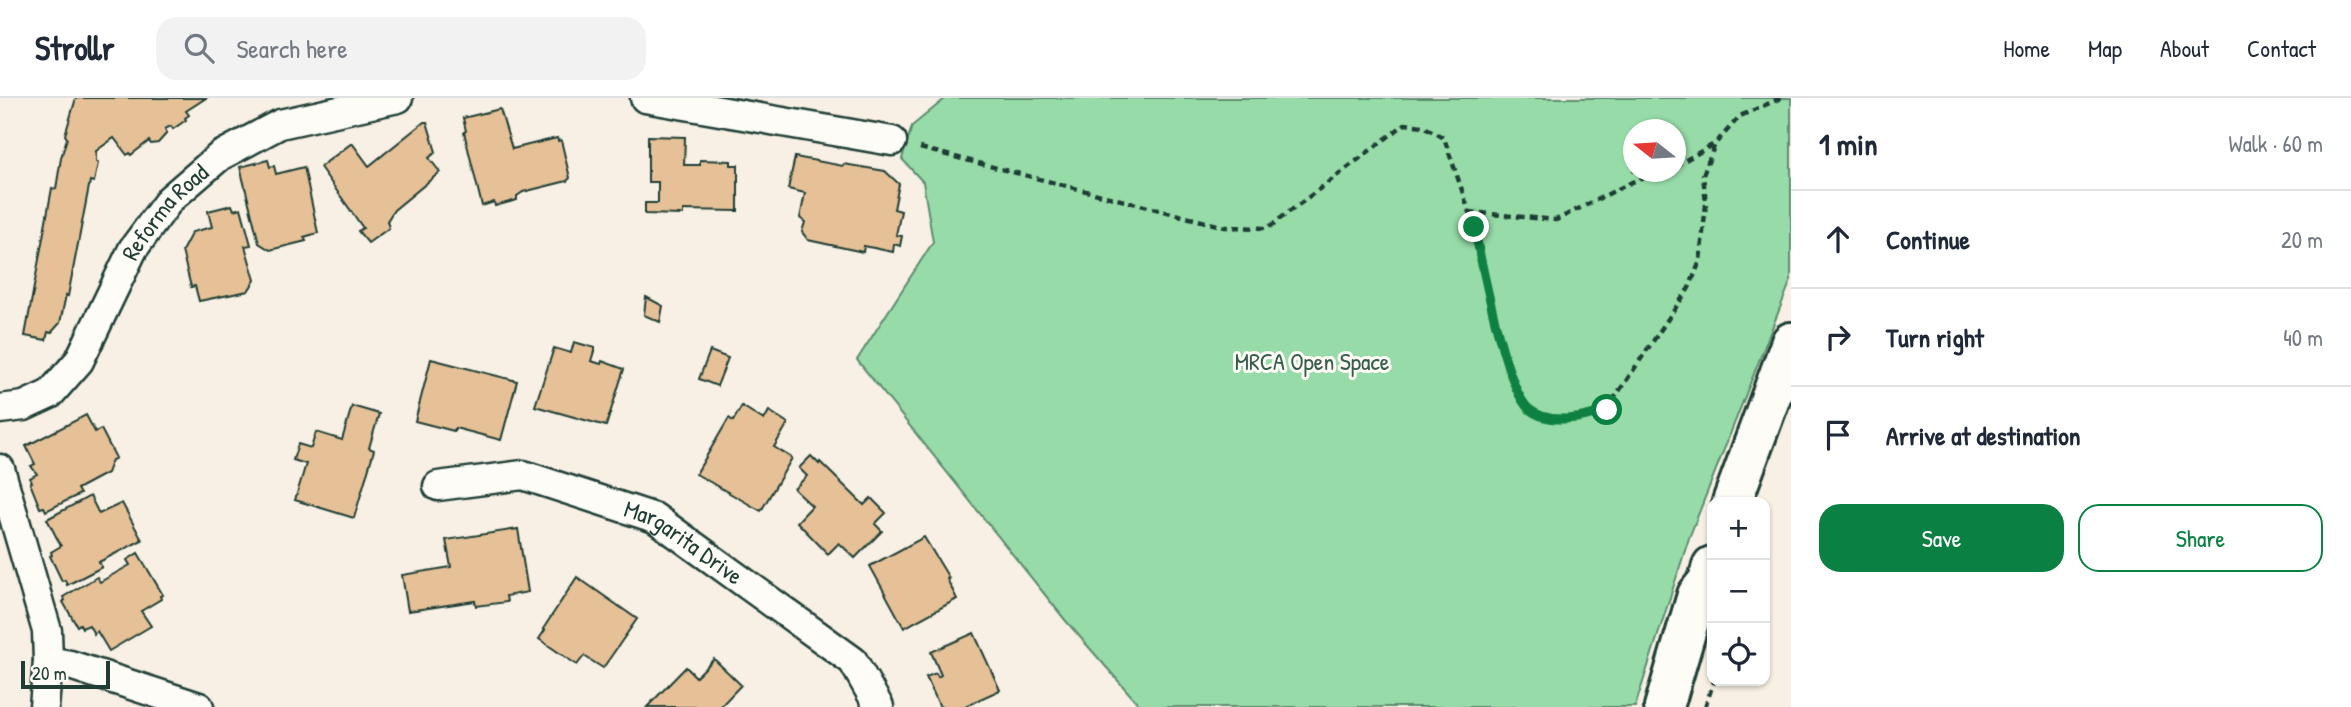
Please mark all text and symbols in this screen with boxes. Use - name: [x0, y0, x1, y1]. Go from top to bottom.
- search box: [156, 17, 646, 80]
- text: Strollr: [35, 26, 114, 70]
- icon: search: [180, 29, 218, 67]
- text: Search here: [236, 31, 348, 66]
- text: Home: [2003, 32, 2050, 64]
- text: Map: [2088, 32, 2122, 64]
- text: About: [2160, 32, 2209, 64]
- text: Contact: [2247, 32, 2316, 64]
- north arrow: [1623, 119, 1686, 182]
- text: 1 min: [1819, 124, 1877, 164]
- text: Walk · 60 m: [2229, 128, 2323, 159]
- street label: Reforma Road: [113, 156, 215, 265]
- route end: [1458, 211, 1489, 242]
- icon: ahead: [1819, 220, 1857, 258]
- text: Continue: [1886, 222, 1970, 257]
- text: 20 m: [2281, 224, 2323, 255]
- icon: right: [1819, 318, 1857, 356]
- text: Turn right: [1886, 320, 1984, 355]
- text: 40 m: [2283, 322, 2323, 353]
- park label: MRCA Open Space: [1235, 345, 1390, 377]
- route start: [1591, 394, 1622, 425]
- icon: arrive: [1819, 416, 1857, 454]
- text: Arrive at destination: [1886, 418, 2081, 453]
- street label: Margarita Drive: [620, 492, 750, 592]
- map controls: [1707, 497, 1770, 686]
- button: +: [1707, 497, 1770, 560]
- button: Save: [1819, 504, 2064, 572]
- button: Share: [2078, 504, 2323, 572]
- button: −: [1707, 560, 1770, 623]
- button: locate: [1707, 623, 1770, 686]
- scale bar: [21, 658, 110, 690]
- text: 20 m: [32, 660, 67, 686]

